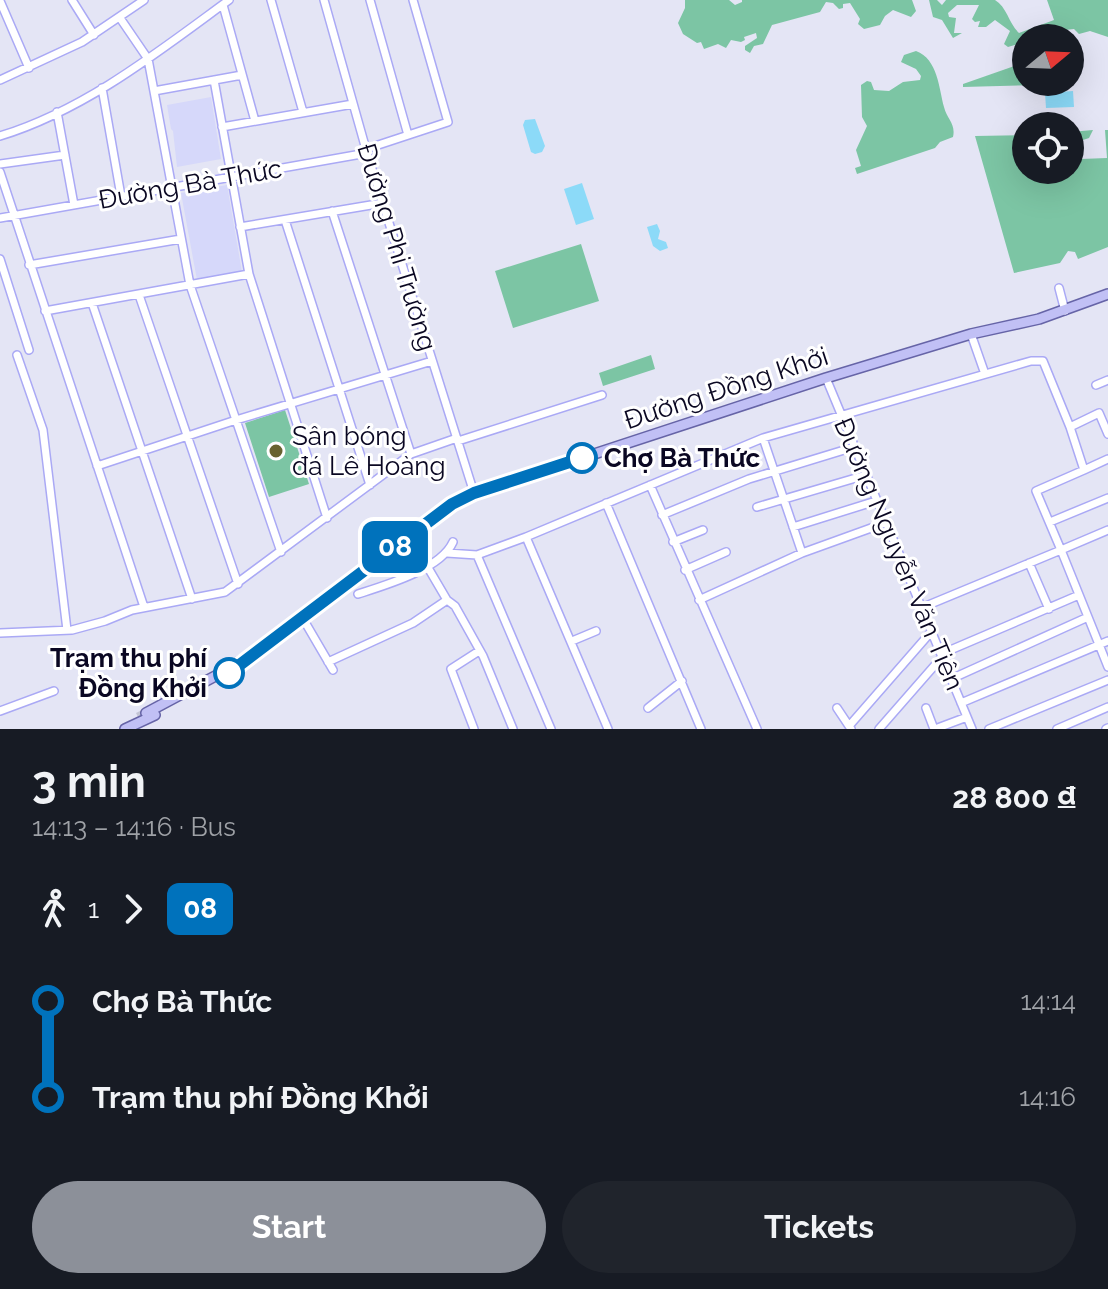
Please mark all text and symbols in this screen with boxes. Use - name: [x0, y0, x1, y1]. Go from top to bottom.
- north arrow: [1012, 24, 1084, 96]
- map controls: [1012, 24, 1084, 184]
- button: locate: [1012, 112, 1084, 184]
- street label: Đường Phi Trường: [351, 140, 443, 354]
- street label: Đường Bà Thức: [96, 153, 284, 215]
- street label: Đường Đồng Khởi: [620, 341, 832, 435]
- street label: Đường Nguyễn Văn Tiên: [828, 413, 970, 695]
- place label: Sân bóng đá Lê Hoàng: [292, 421, 446, 481]
- marker: Sân bóng đá Lê Hoàng: [267, 442, 285, 460]
- marker: Chợ Bà Thức: [567, 443, 597, 473]
- place label: Chợ Bà Thức: [604, 443, 760, 473]
- line badge: 08: [359, 521, 431, 573]
- text: 08: [378, 530, 412, 563]
- place label: Trạm thu phí Đồng Khởi: [50, 643, 207, 703]
- marker: Trạm thu phí Đồng Khởi: [214, 658, 244, 688]
- text: 3 min: [32, 756, 146, 807]
- text: 28 800 ₫: [952, 780, 1076, 815]
- text: 14:13 – 14:16 · Bus: [32, 812, 236, 842]
- icon: walk: [32, 887, 76, 931]
- icon: forward: [111, 887, 155, 931]
- text: 08: [183, 892, 217, 925]
- text: 1: [88, 894, 99, 924]
- text: Chợ Bà Thức: [92, 984, 272, 1019]
- text: 14:14: [1020, 986, 1076, 1016]
- text: Trạm thu phí Đồng Khởi: [92, 1080, 429, 1115]
- text: 14:16: [1019, 1082, 1076, 1112]
- button: Start: [32, 1181, 546, 1273]
- button: Tickets: [562, 1181, 1076, 1273]

